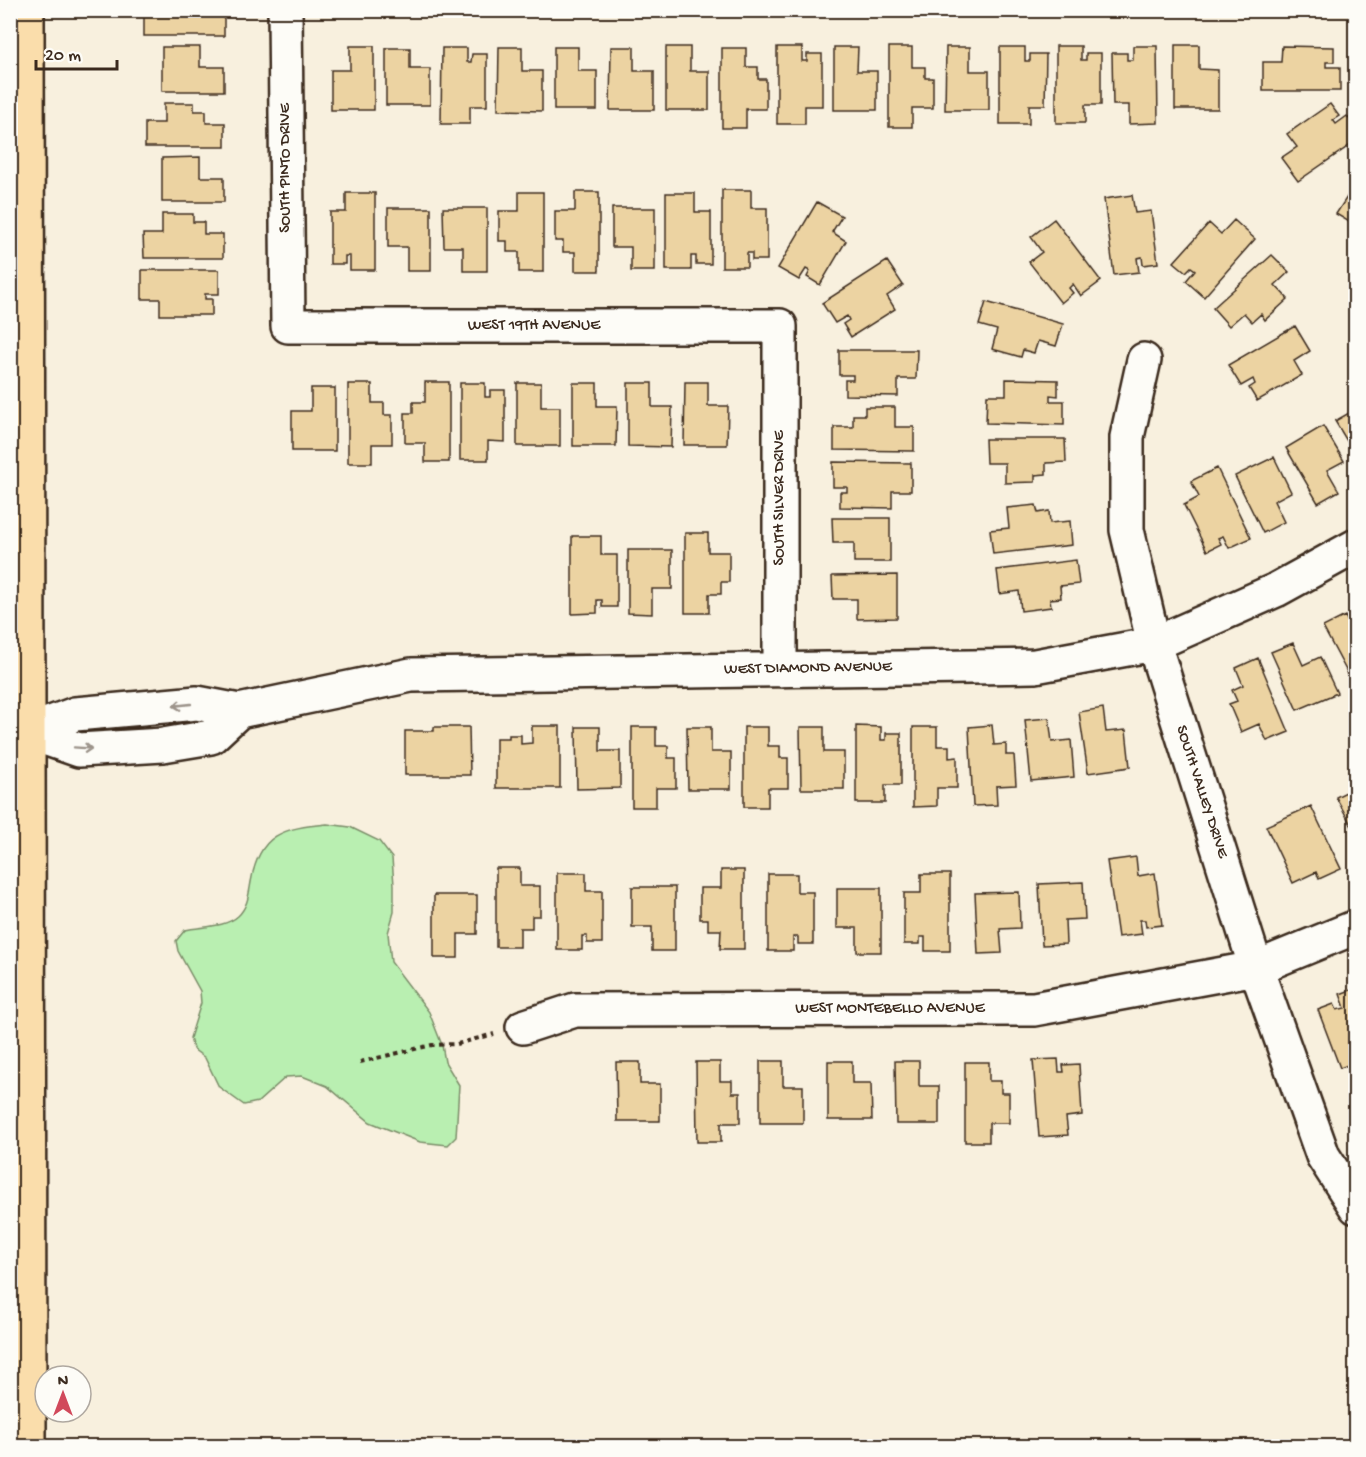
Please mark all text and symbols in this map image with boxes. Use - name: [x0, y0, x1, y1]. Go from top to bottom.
- scale bar: [36, 33, 117, 71]
- text: 20 m: [45, 46, 81, 67]
- street label: SOUTH PINTO DRIVE: [277, 102, 296, 233]
- street label: WEST 19TH AVENUE: [468, 317, 601, 336]
- street label: SOUTH SILVER DRIVE: [771, 429, 790, 566]
- street label: WEST DIAMOND AVENUE: [724, 658, 893, 680]
- one-way arrow: [172, 700, 192, 711]
- street label: SOUTH VALLEY DRIVE: [1171, 723, 1232, 862]
- one-way arrow: [73, 743, 92, 754]
- street label: WEST MONTEBELLO AVENUE: [795, 1000, 986, 1019]
- north arrow: [33, 1364, 93, 1424]
- text: N: [58, 1373, 69, 1392]

